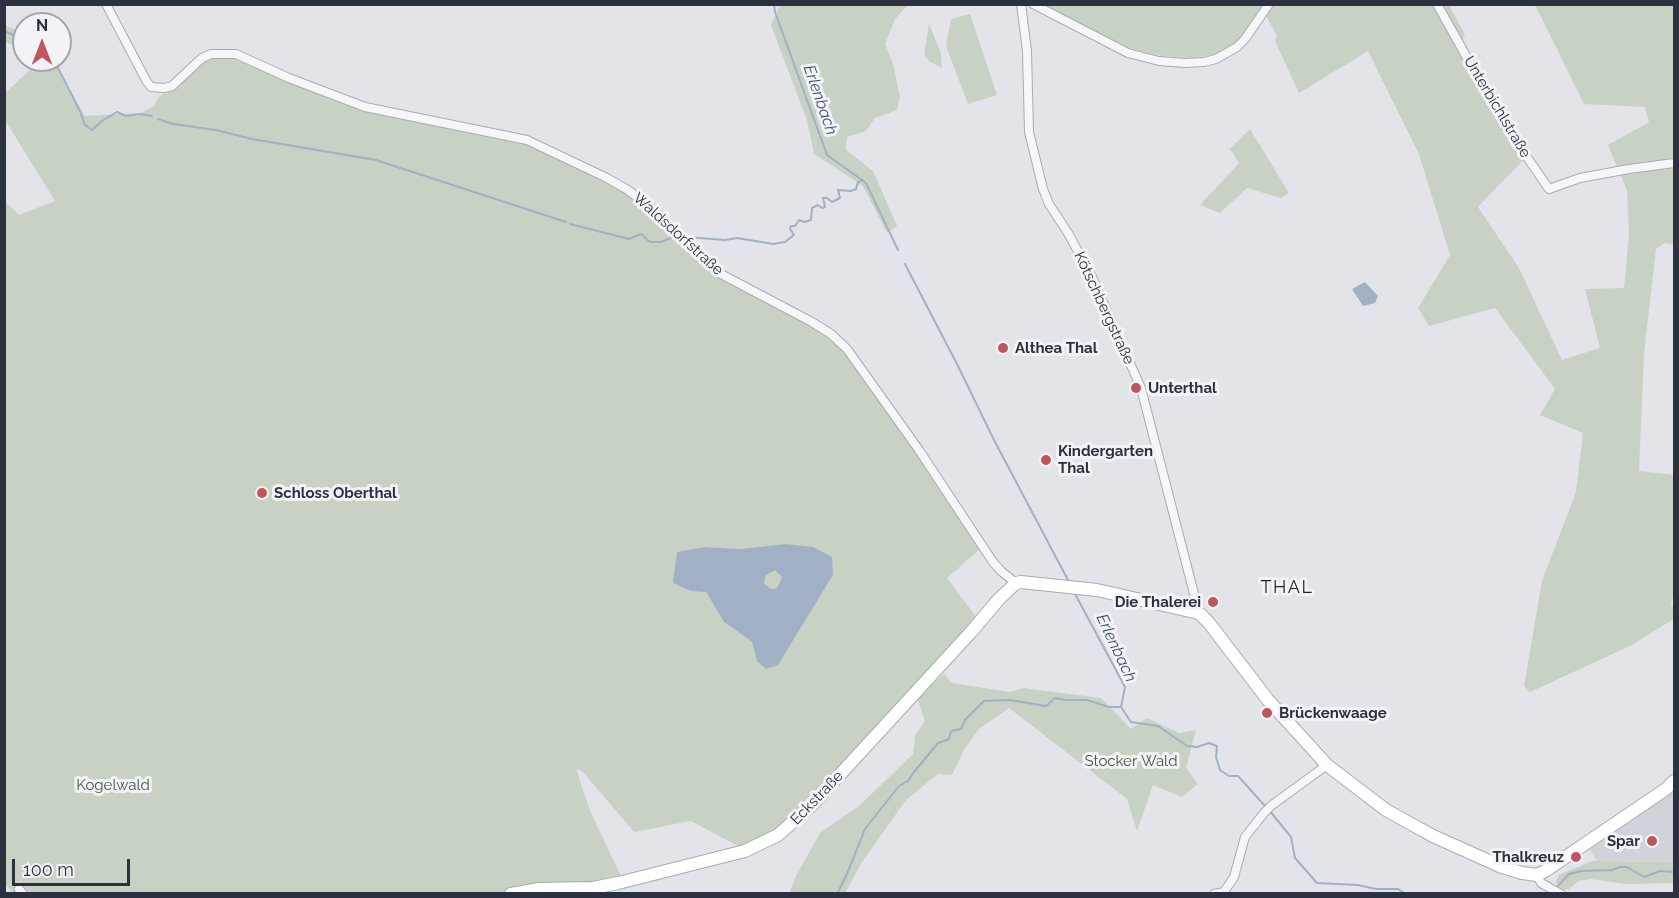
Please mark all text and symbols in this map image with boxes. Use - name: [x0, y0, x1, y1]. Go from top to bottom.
- north arrow: [12, 12, 72, 72]
- text: N: [36, 16, 48, 35]
- street label: Unterbichlstraße: [1460, 53, 1534, 161]
- water label: Erlenbach: [799, 62, 841, 138]
- street label: Waldsdorfstraße: [629, 189, 727, 279]
- street label: Kötschbergstraße: [1070, 249, 1138, 367]
- place label: Althea Thal: [1015, 339, 1097, 357]
- marker: Althea Thal: [996, 341, 1010, 355]
- place label: Unterthal: [1148, 379, 1217, 397]
- marker: Unterthal: [1129, 381, 1143, 395]
- place label: Kindergarten Thal: [1058, 442, 1153, 477]
- marker: Kindergarten Thal: [1039, 453, 1053, 467]
- place label: Schloss Oberthal: [274, 484, 397, 502]
- marker: Schloss Oberthal: [255, 486, 269, 500]
- district label: THAL: [1261, 577, 1313, 599]
- place label: Die Thalerei: [1115, 593, 1201, 611]
- marker: Die Thalerei: [1206, 595, 1220, 609]
- water label: Erlenbach: [1092, 611, 1140, 685]
- place label: Brückenwaage: [1279, 704, 1387, 722]
- marker: Brückenwaage: [1260, 706, 1274, 720]
- park label: Stocker Wald: [1085, 752, 1177, 770]
- street label: Eckstraße: [787, 767, 847, 829]
- park label: Kogelwald: [76, 776, 150, 794]
- place label: Spar: [1607, 832, 1640, 850]
- marker: Spar: [1645, 834, 1659, 848]
- scale bar: [15, 847, 134, 885]
- place label: Thalkreuz: [1493, 848, 1564, 866]
- marker: Thalkreuz: [1569, 850, 1583, 864]
- text: 100 m: [23, 859, 74, 880]

